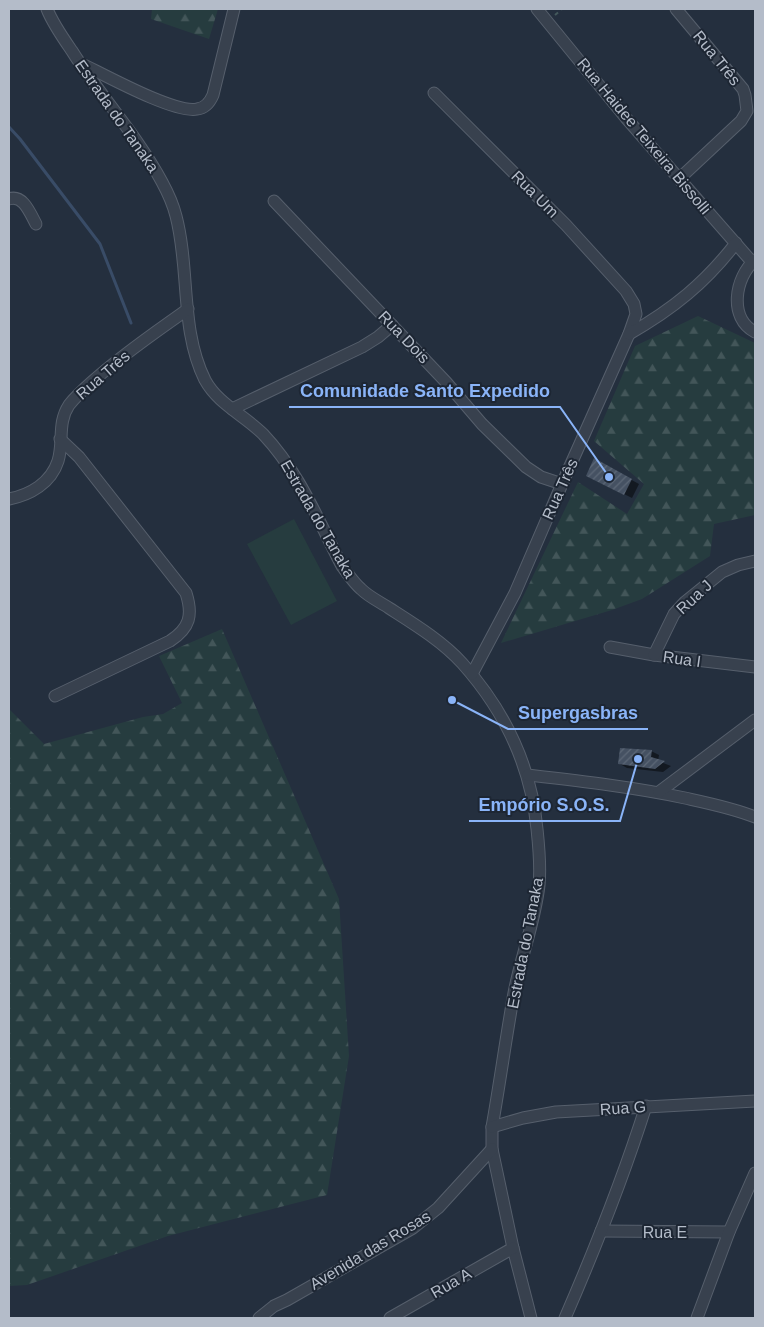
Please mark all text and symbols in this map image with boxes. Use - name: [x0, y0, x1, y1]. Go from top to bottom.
- street label: Rua Três: [690, 27, 744, 89]
- street label: Rua Haidee Teixeira Bissolli: [574, 55, 714, 217]
- street label: Estrada do Tanaka: [72, 57, 162, 175]
- street label: Rua Um: [508, 167, 562, 221]
- street label: Rua Dois: [375, 307, 433, 367]
- street label: Rua Três: [73, 347, 133, 403]
- callout: Comunidade Santo Expedido: [289, 374, 560, 407]
- text: Comunidade Santo Expedido: [300, 381, 550, 401]
- street label: Rua Três: [539, 456, 581, 522]
- street label: Estrada do Tanaka: [277, 457, 359, 581]
- street label: Rua J: [673, 577, 715, 617]
- street label: Rua I: [662, 648, 702, 670]
- callout: Supergasbras: [508, 696, 648, 729]
- text: Supergasbras: [518, 703, 638, 723]
- callout: Empório S.O.S.: [469, 788, 620, 821]
- text: Empório S.O.S.: [478, 795, 610, 815]
- street label: Estrada do Tanaka: [504, 876, 546, 1010]
- street label: Rua G: [599, 1098, 647, 1118]
- street label: Avenida das Rosas: [307, 1207, 433, 1293]
- street label: Rua E: [643, 1224, 687, 1241]
- street label: Rua A: [428, 1265, 474, 1301]

